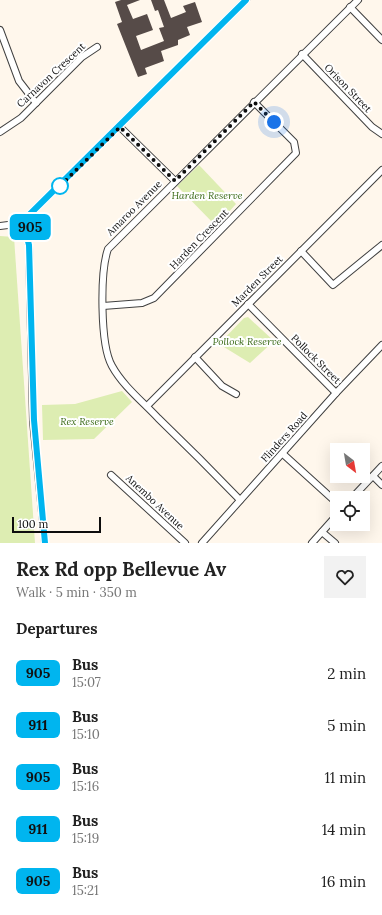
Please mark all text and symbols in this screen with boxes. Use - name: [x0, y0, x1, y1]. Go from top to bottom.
- street label: Carnavon Crescent: [14, 40, 88, 110]
- street label: Orison Street: [322, 61, 375, 115]
- your location: [264, 112, 284, 132]
- unlabelled marker: [51, 177, 69, 195]
- street label: Amaroo Avenue: [103, 177, 165, 239]
- park label: Harden Reserve: [171, 189, 243, 202]
- street label: Harden Crescent: [167, 206, 231, 272]
- line badge: 905: [7, 214, 53, 240]
- text: 905: [18, 218, 42, 236]
- street label: Marden Street: [229, 253, 285, 309]
- street label: Pollock Street: [289, 332, 344, 387]
- park label: Pollock Reserve: [212, 335, 282, 348]
- street label: Flinders Road: [258, 409, 310, 465]
- park label: Rex Reserve: [60, 415, 114, 428]
- north arrow: [330, 443, 370, 483]
- map controls: [330, 443, 370, 531]
- street label: Anembo Avenue: [122, 471, 187, 533]
- button: locate: [330, 491, 370, 531]
- scale bar: [12, 515, 101, 534]
- text: 100 m: [18, 517, 48, 531]
- button: heart: [324, 556, 366, 598]
- text: Rex Rd opp Bellevue Av: [16, 557, 226, 581]
- text: Walk · 5 min · 350 m: [16, 584, 137, 601]
- text: Departures: [16, 619, 97, 638]
- text: Bus: [72, 655, 98, 674]
- text: 905: [26, 664, 50, 682]
- text: 2 min: [327, 664, 366, 683]
- text: 15:07: [72, 674, 101, 691]
- text: Bus: [72, 707, 98, 726]
- text: 911: [28, 716, 48, 734]
- text: 5 min: [327, 716, 366, 735]
- text: 15:10: [72, 726, 100, 743]
- text: Bus: [72, 759, 98, 778]
- text: 905: [26, 768, 50, 786]
- text: 11 min: [324, 768, 366, 787]
- text: 15:16: [72, 778, 99, 795]
- text: Bus: [72, 811, 98, 830]
- text: 911: [28, 820, 48, 838]
- text: 14 min: [322, 820, 366, 839]
- text: 15:19: [72, 830, 99, 847]
- text: Bus: [72, 863, 98, 882]
- text: 905: [26, 872, 50, 890]
- text: 16 min: [321, 872, 366, 891]
- text: 15:21: [72, 882, 99, 899]

